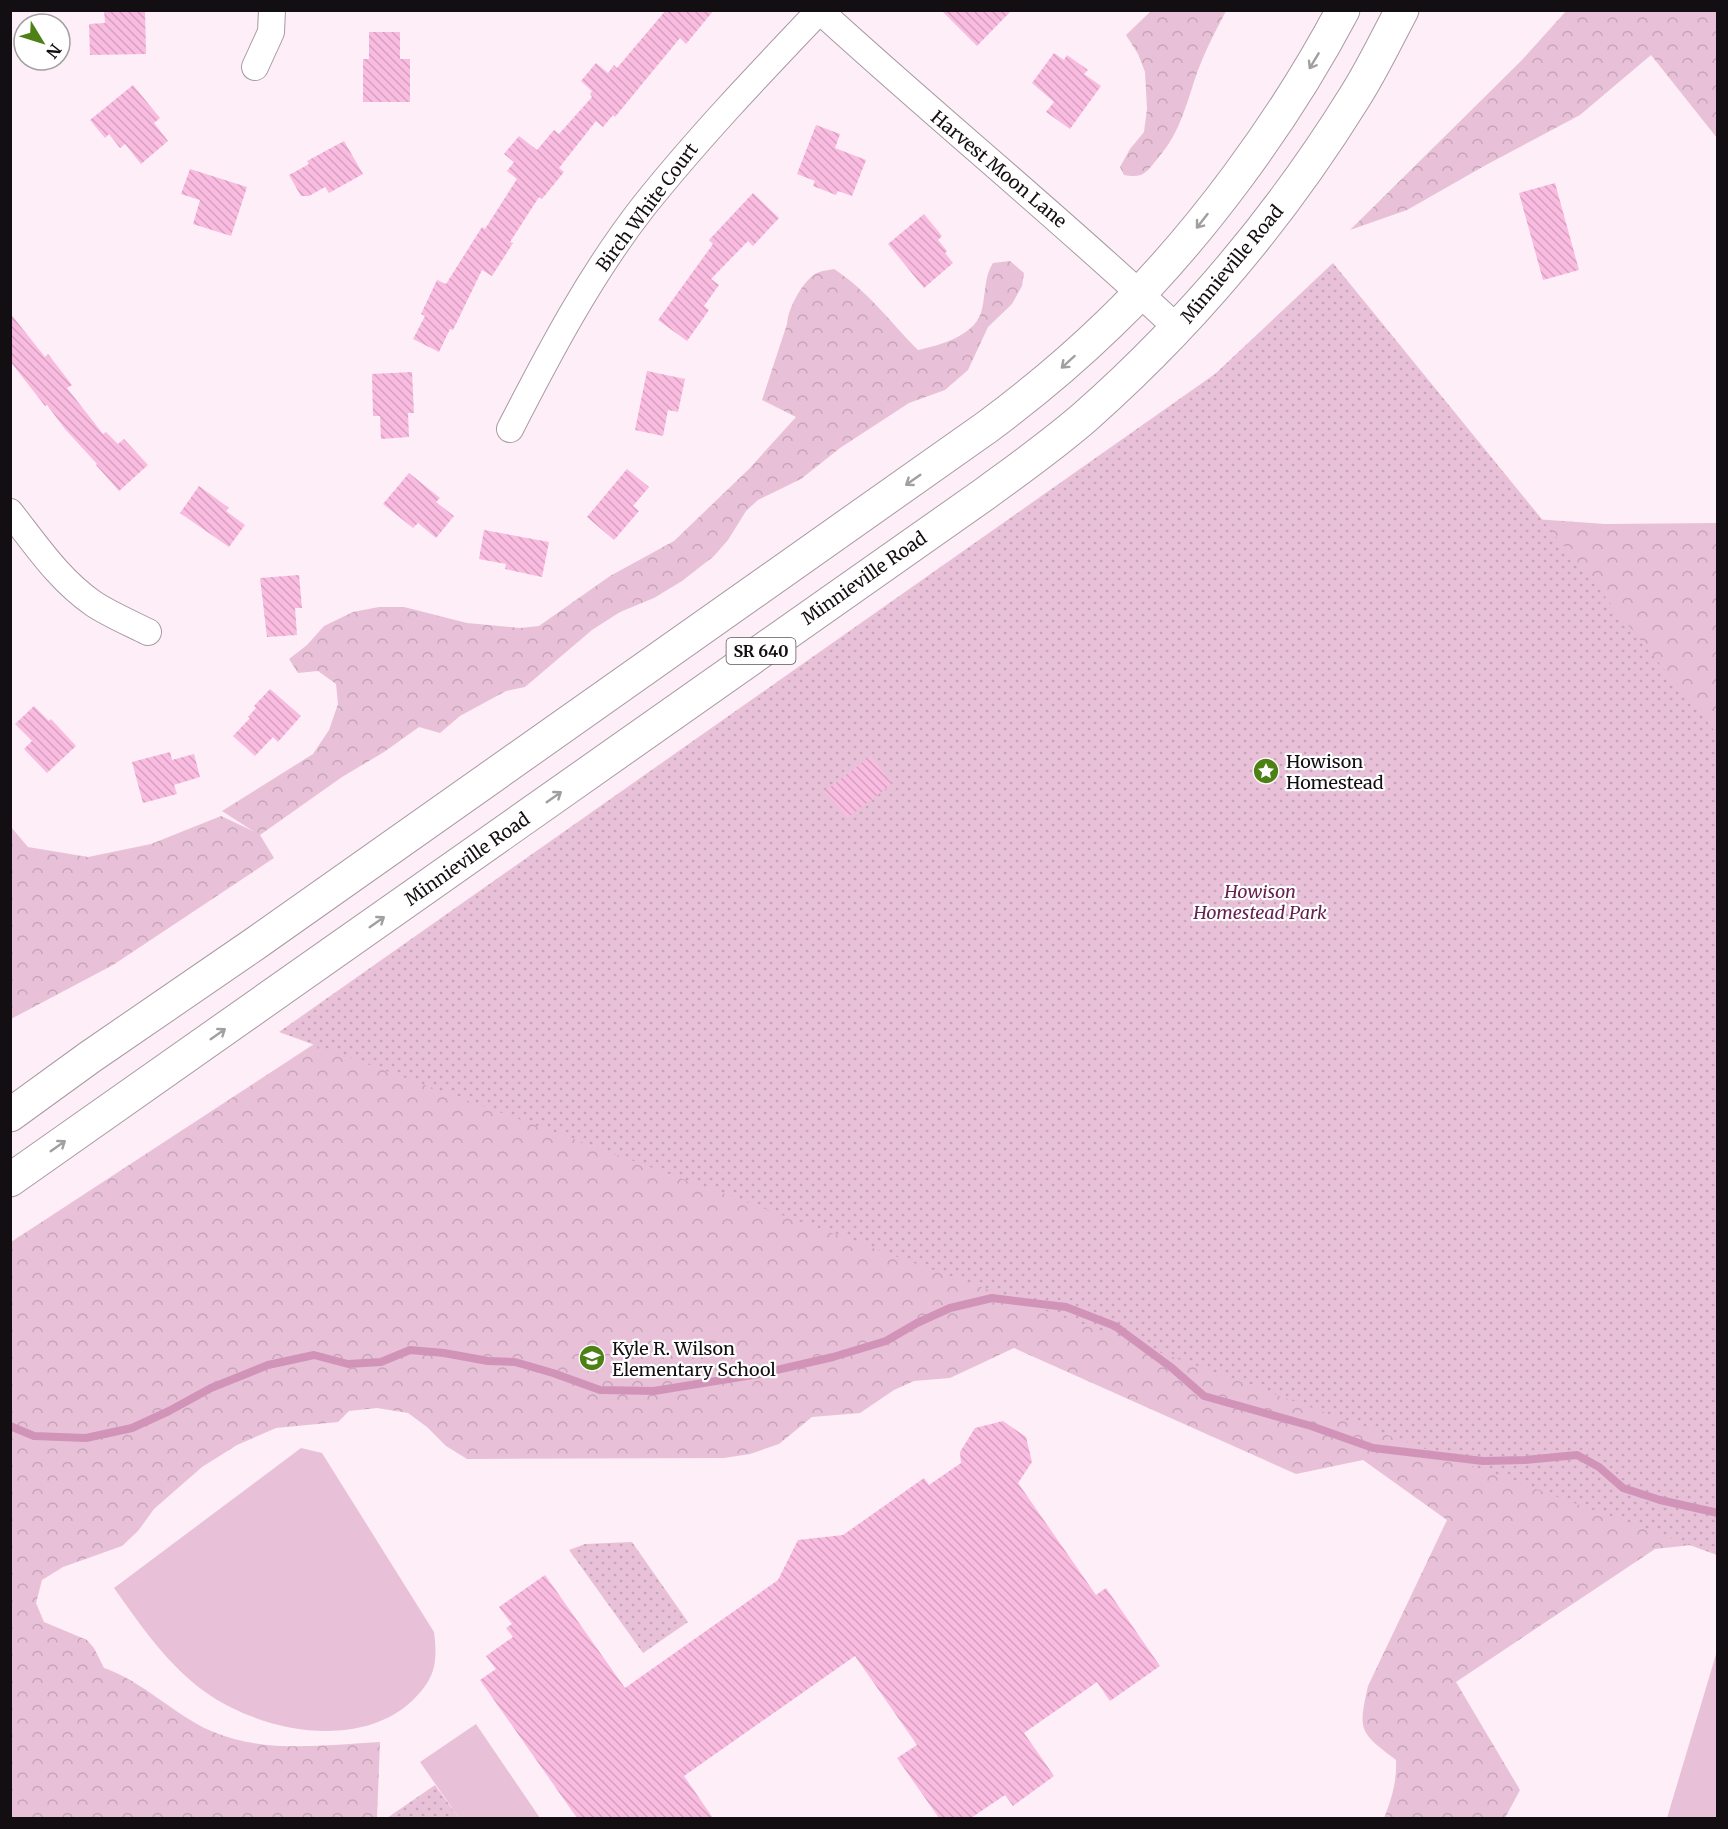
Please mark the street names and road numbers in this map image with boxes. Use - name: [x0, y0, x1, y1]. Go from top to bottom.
- street label: Harvest Moon Lane: [926, 105, 1072, 233]
- street label: Birch White Court: [591, 138, 703, 276]
- street label: Minnieville Road: [1176, 200, 1288, 328]
- street label: Minnieville Road: [797, 526, 931, 630]
- road number: SR 640: [726, 638, 795, 664]
- street label: Minnieville Road: [400, 807, 534, 911]

